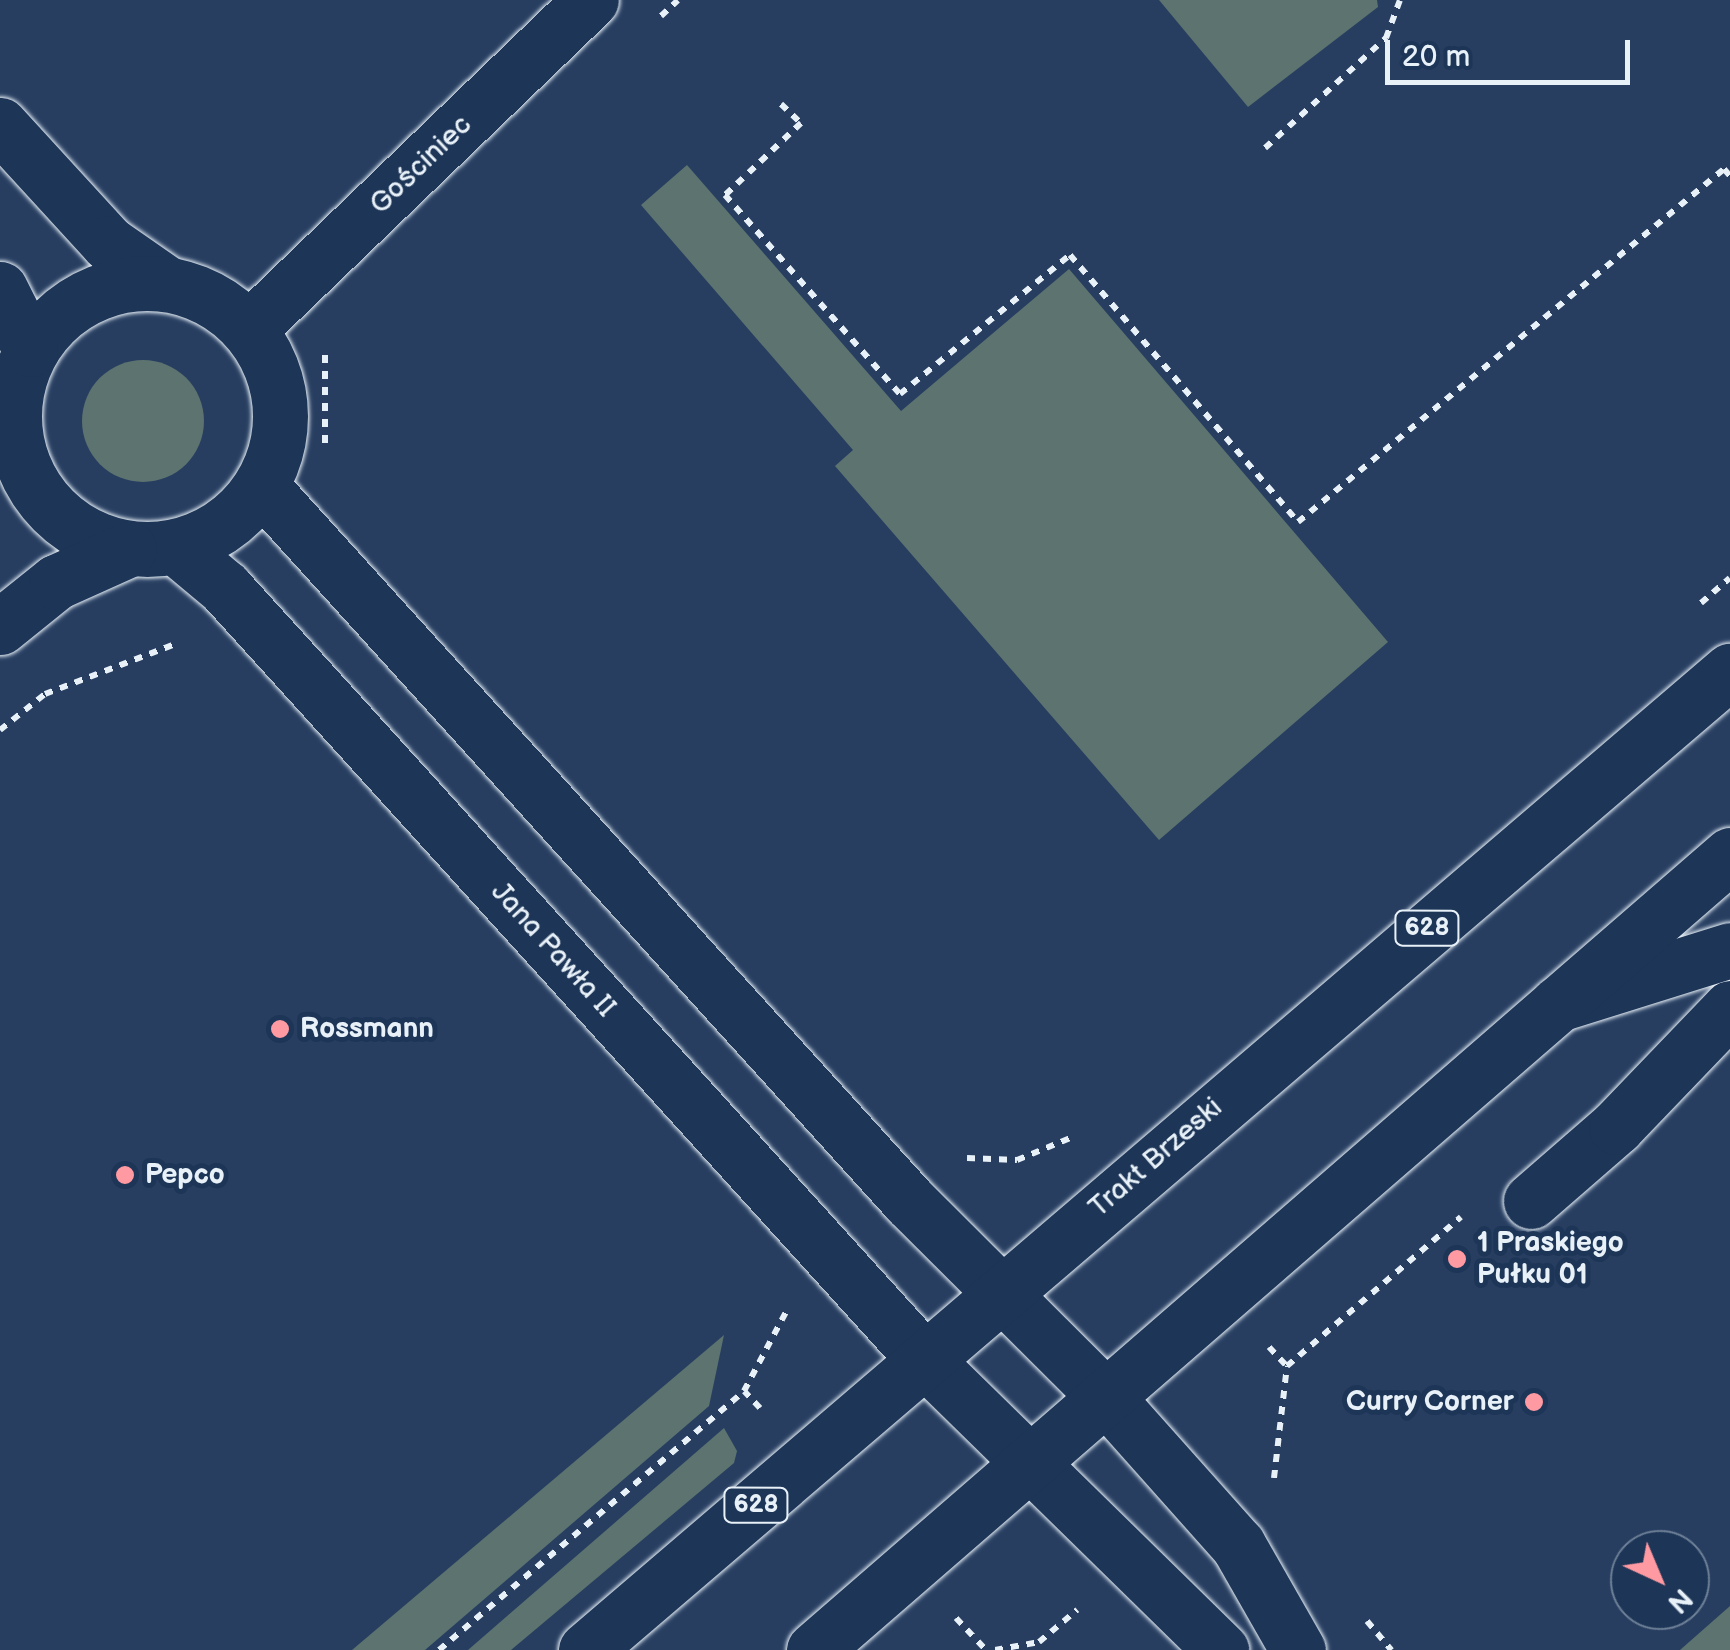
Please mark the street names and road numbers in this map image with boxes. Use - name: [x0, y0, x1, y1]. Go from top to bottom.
- street label: Gościniec: [363, 109, 479, 221]
- street label: Jana Pawła II: [484, 876, 622, 1024]
- road number: 628: [1392, 908, 1462, 948]
- street label: Trakt Brzeski: [1083, 1091, 1229, 1225]
- road number: 628: [721, 1485, 791, 1525]

